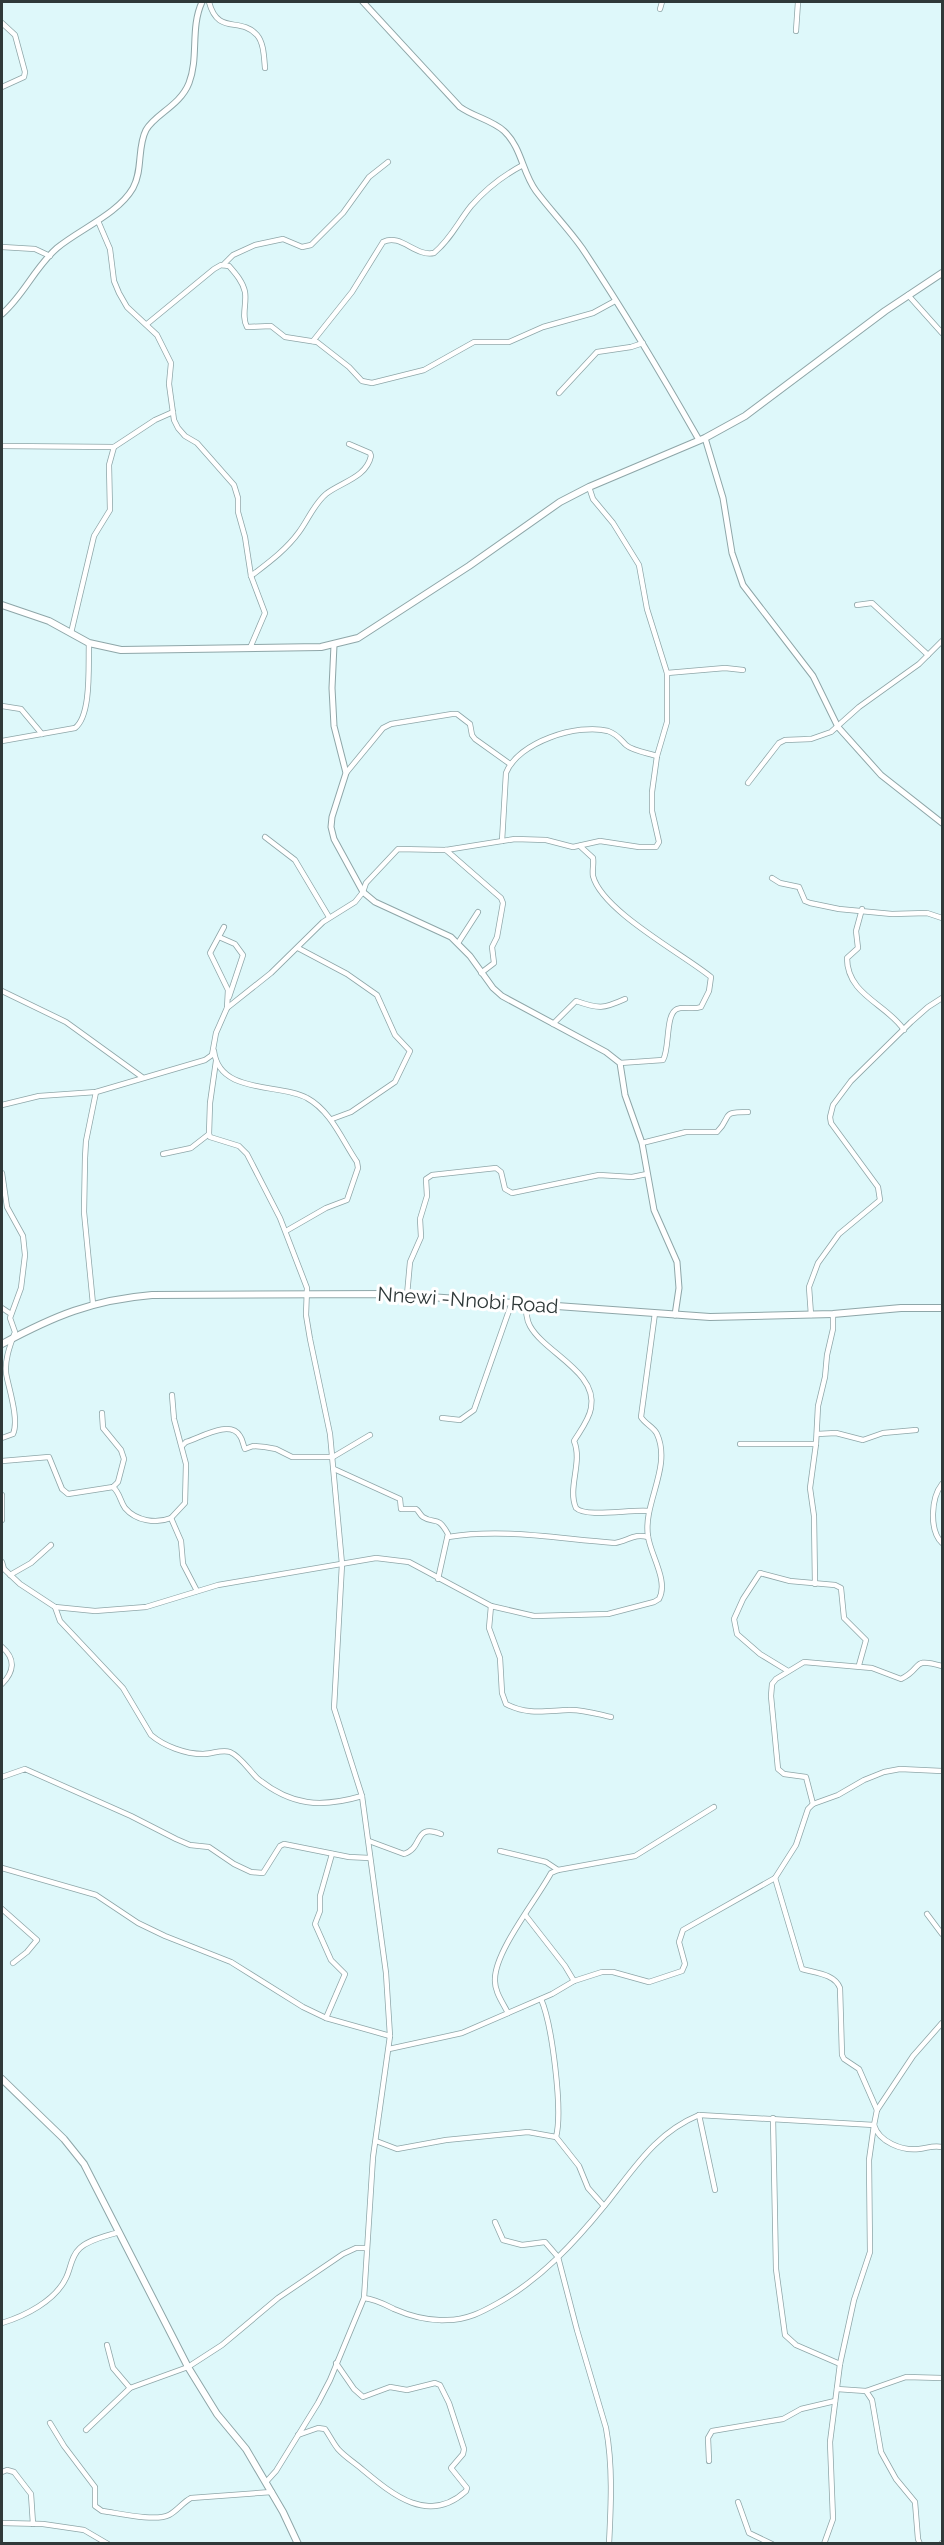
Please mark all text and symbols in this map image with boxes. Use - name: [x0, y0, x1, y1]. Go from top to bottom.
- street label: Nnewi -Nnobi Road: [377, 1282, 559, 1318]

